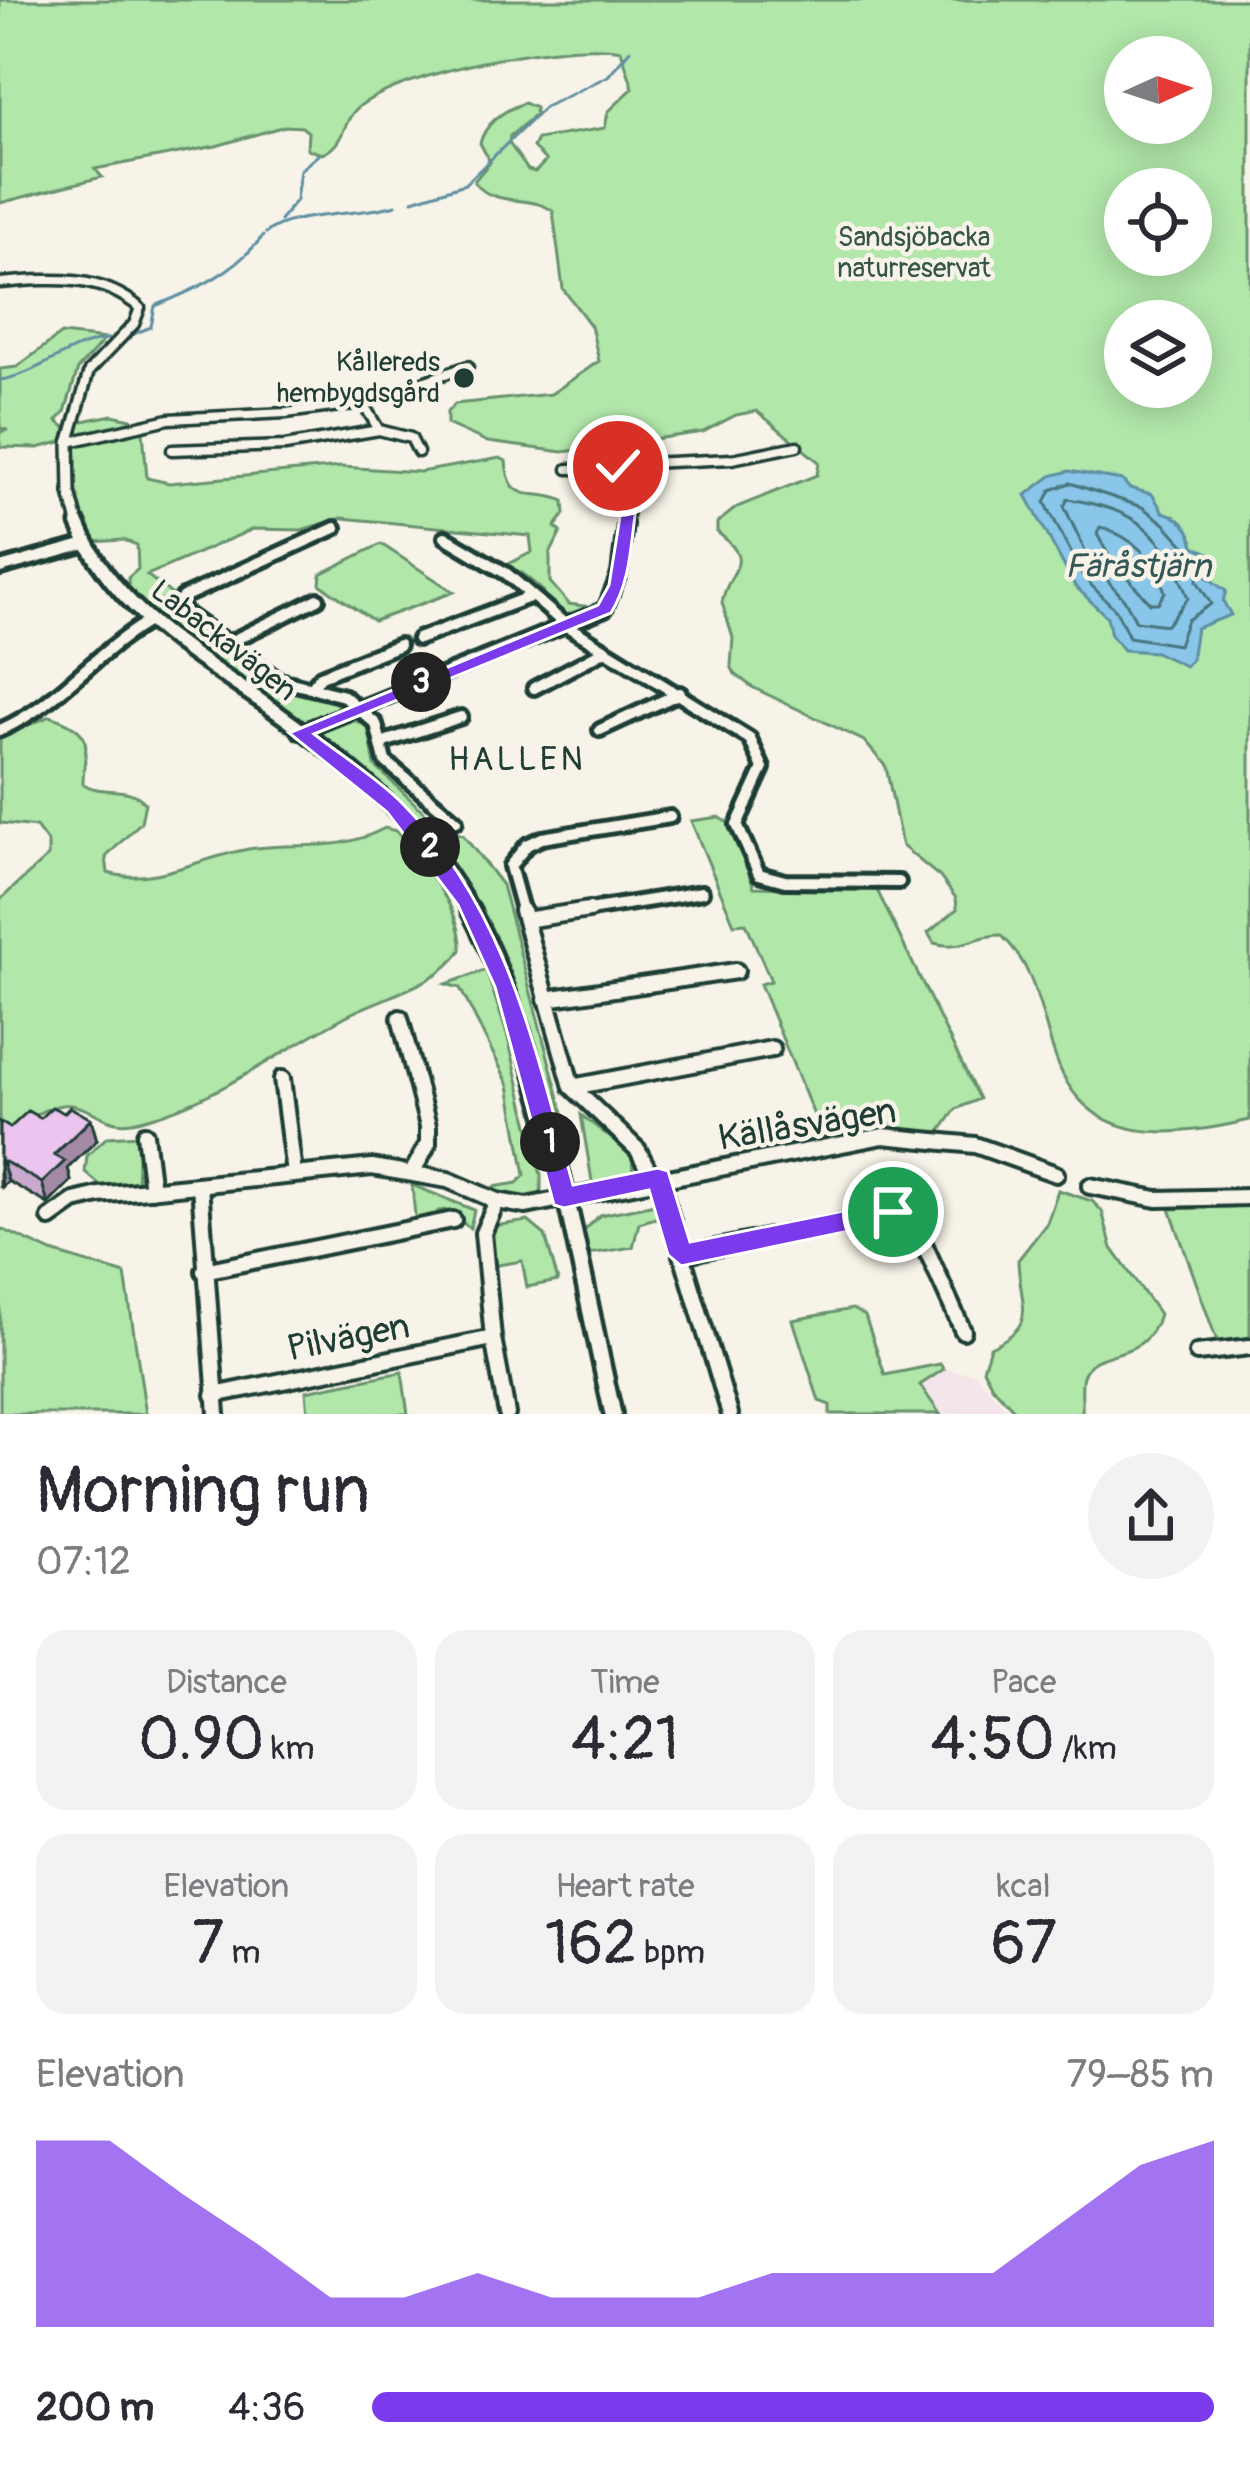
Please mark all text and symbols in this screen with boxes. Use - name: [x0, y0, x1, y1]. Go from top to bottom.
- north arrow: [1104, 36, 1212, 144]
- map controls: [1104, 36, 1212, 408]
- button: locate: [1104, 168, 1212, 276]
- park label: Sandsjöbacka naturreservat: [837, 221, 991, 285]
- button: layers: [1104, 300, 1212, 408]
- place label: Kållereds hembygdsgård: [277, 346, 440, 410]
- marker: Kållereds hembygdsgård: [451, 365, 477, 391]
- pin: [567, 415, 669, 517]
- icon: check: [585, 433, 651, 499]
- water label: Färåstjärn: [1065, 546, 1212, 587]
- street label: Labackavägen: [143, 572, 304, 709]
- pin: 3: [391, 652, 451, 712]
- text: 3: [412, 661, 430, 702]
- district label: HALLEN: [448, 739, 586, 780]
- pin: 2: [400, 817, 460, 877]
- text: 2: [421, 826, 439, 867]
- street label: Källåsvägen: [715, 1088, 899, 1161]
- pin: 1: [520, 1112, 580, 1172]
- text: 1: [544, 1121, 556, 1162]
- pin: [842, 1161, 944, 1263]
- icon: arrive: [860, 1179, 926, 1245]
- street label: Pilvägen: [283, 1304, 413, 1371]
- text: Morning run: [36, 1450, 370, 1533]
- button: share: [1088, 1453, 1214, 1579]
- text: 07:12: [36, 1537, 131, 1586]
- text: Distance: [166, 1662, 287, 1703]
- text: Time: [591, 1662, 659, 1703]
- text: Pace: [991, 1662, 1056, 1703]
- text: 0.90: [138, 1703, 264, 1778]
- text: 4:21: [571, 1703, 679, 1778]
- text: 4:50: [930, 1703, 1055, 1778]
- text: km: [264, 1728, 314, 1769]
- text: /km: [1055, 1728, 1117, 1769]
- text: Elevation: [163, 1866, 289, 1907]
- text: Heart rate: [555, 1866, 695, 1907]
- text: kcal: [997, 1866, 1051, 1907]
- text: 7: [192, 1907, 224, 1982]
- text: 162: [545, 1907, 637, 1982]
- text: 67: [991, 1907, 1057, 1982]
- text: m: [224, 1932, 260, 1973]
- text: bpm: [637, 1932, 705, 1973]
- text: Elevation: [36, 2050, 185, 2099]
- text: 79–85 m: [1066, 2050, 1214, 2099]
- text: 200 m: [36, 2383, 154, 2432]
- text: 4:36: [228, 2383, 306, 2432]

